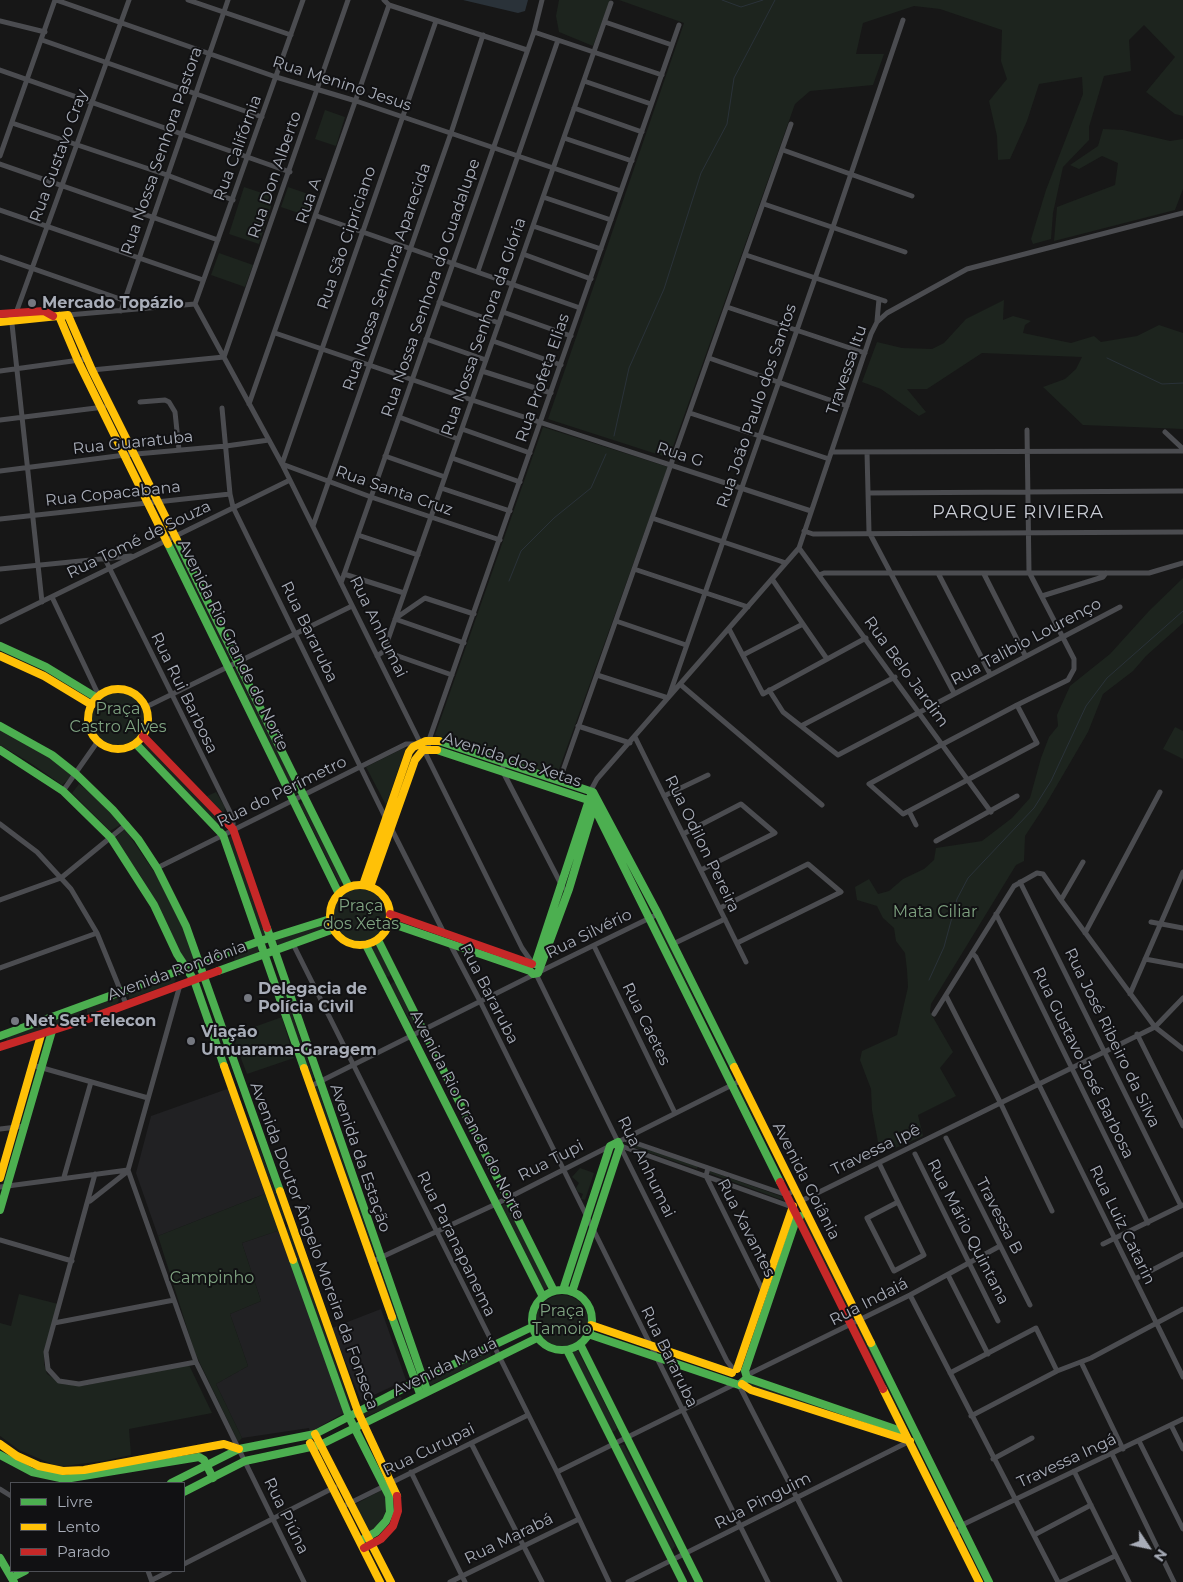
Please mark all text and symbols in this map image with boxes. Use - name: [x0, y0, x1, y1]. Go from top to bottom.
- street label: Rua Nossa Senhora Pastora: [117, 44, 207, 258]
- street label: Rua Menino Jesus: [270, 52, 414, 116]
- street label: Rua Gustavo Cray: [26, 87, 92, 225]
- street label: Rua Califórnia: [210, 92, 266, 204]
- street label: Rua Don Alberto: [244, 109, 306, 241]
- street label: Rua Nossa Senhora do Guadalupe: [378, 156, 484, 420]
- street label: Rua Nossa Senhora Aparecida: [339, 160, 435, 394]
- street label: Rua São Cipriciano: [314, 164, 380, 312]
- street label: Rua A: [292, 175, 326, 227]
- street label: Rua Nossa Senhora da Glória: [437, 215, 531, 439]
- place label: Mercado Topázio: [42, 293, 184, 313]
- marker: Mercado Topázio: [26, 297, 38, 309]
- street label: Rua João Paulo dos Santos: [713, 301, 801, 511]
- street label: Rua Profeta Elias: [512, 311, 574, 445]
- street label: Travessa Itu: [823, 323, 871, 417]
- street label: Rua Guaratuba: [72, 427, 194, 459]
- street label: Rua G: [654, 438, 706, 472]
- street label: Rua Santa Cruz: [333, 462, 455, 520]
- street label: Rua Copacabana: [44, 477, 182, 511]
- street label: Rua Tomé de Souza: [64, 497, 214, 583]
- district label: PARQUE RIVIERA: [930, 502, 1106, 524]
- street label: Avenida Rio Grande do Norte: [173, 536, 293, 754]
- street label: Rua Anhumai: [345, 573, 411, 681]
- street label: Rua Bararuba: [276, 578, 342, 686]
- street label: Rua Talibio Lourenço: [947, 594, 1105, 690]
- street label: Rua Belo Jardim: [859, 613, 953, 731]
- street label: Rua Rui Barbosa: [146, 629, 222, 757]
- park label: Praça Castro Alves: [69, 699, 167, 737]
- street label: Avenida dos Xetas: [440, 729, 584, 791]
- street label: Rua do Perímetro: [214, 752, 350, 832]
- street label: Rua Odilon Pereira: [660, 772, 744, 916]
- park label: Praça dos Xetas: [323, 896, 399, 934]
- park label: Mata Ciliar: [893, 902, 977, 922]
- street label: Rua Silvério: [543, 905, 635, 963]
- street label: Avenida Rondônia: [105, 937, 249, 1005]
- street label: Rua Bararuba: [455, 941, 523, 1047]
- street label: Rua José Ribeiro da Silva: [1060, 945, 1164, 1131]
- street label: Rua Gustavo José Barbosa: [1028, 964, 1138, 1162]
- place label: Delegacia de Polícia Civil: [258, 979, 367, 1017]
- street label: Rua Caetes: [618, 979, 674, 1069]
- marker: Delegacia de Polícia Civil: [242, 992, 254, 1004]
- street label: Avenida Rio Grande do Norte: [406, 1007, 528, 1223]
- place label: Net Set Telecon: [25, 1011, 156, 1031]
- marker: Net Set Telecon: [9, 1015, 21, 1027]
- place label: Viação Umuarama-Garagem: [201, 1022, 377, 1060]
- marker: Viação Umuarama-Garagem: [185, 1035, 197, 1047]
- street label: Avenida Doutor Ângelo Moreira da Fonseca: [246, 1080, 382, 1412]
- street label: Avenida da Estação: [326, 1081, 394, 1235]
- street label: Rua Anhumai: [613, 1113, 679, 1221]
- street label: Avenida Goiânia: [768, 1119, 844, 1243]
- street label: Travessa Ipê: [828, 1120, 924, 1180]
- street label: Rua Tupi: [515, 1136, 587, 1186]
- street label: Rua Mário Quintana: [923, 1156, 1013, 1308]
- street label: Rua Luiz Catarin: [1085, 1162, 1159, 1288]
- street label: Rua Paranapanema: [412, 1168, 500, 1320]
- street label: Travessa B: [972, 1174, 1026, 1258]
- street label: Rua Xavantes: [713, 1176, 779, 1280]
- park label: Campinho: [170, 1268, 254, 1288]
- street label: Rua Indaiá: [826, 1274, 912, 1330]
- park label: Praça Tamoio: [532, 1301, 592, 1339]
- street label: Rua Bararuba: [636, 1303, 702, 1411]
- street label: Avenida Mauá: [390, 1333, 500, 1401]
- street label: Rua Curupai: [380, 1420, 478, 1480]
- street label: Travessa Ingá: [1014, 1430, 1120, 1492]
- street label: Rua Pinguim: [712, 1468, 814, 1534]
- street label: Rua Piúna: [259, 1475, 313, 1557]
- legend: [10, 1482, 185, 1572]
- text: Livre: [57, 1492, 93, 1511]
- street label: Rua Marabá: [462, 1509, 556, 1569]
- text: Lento: [57, 1517, 100, 1536]
- north arrow: [1123, 1522, 1173, 1572]
- text: Parado: [57, 1542, 110, 1561]
- text: N: [1150, 1546, 1171, 1565]

